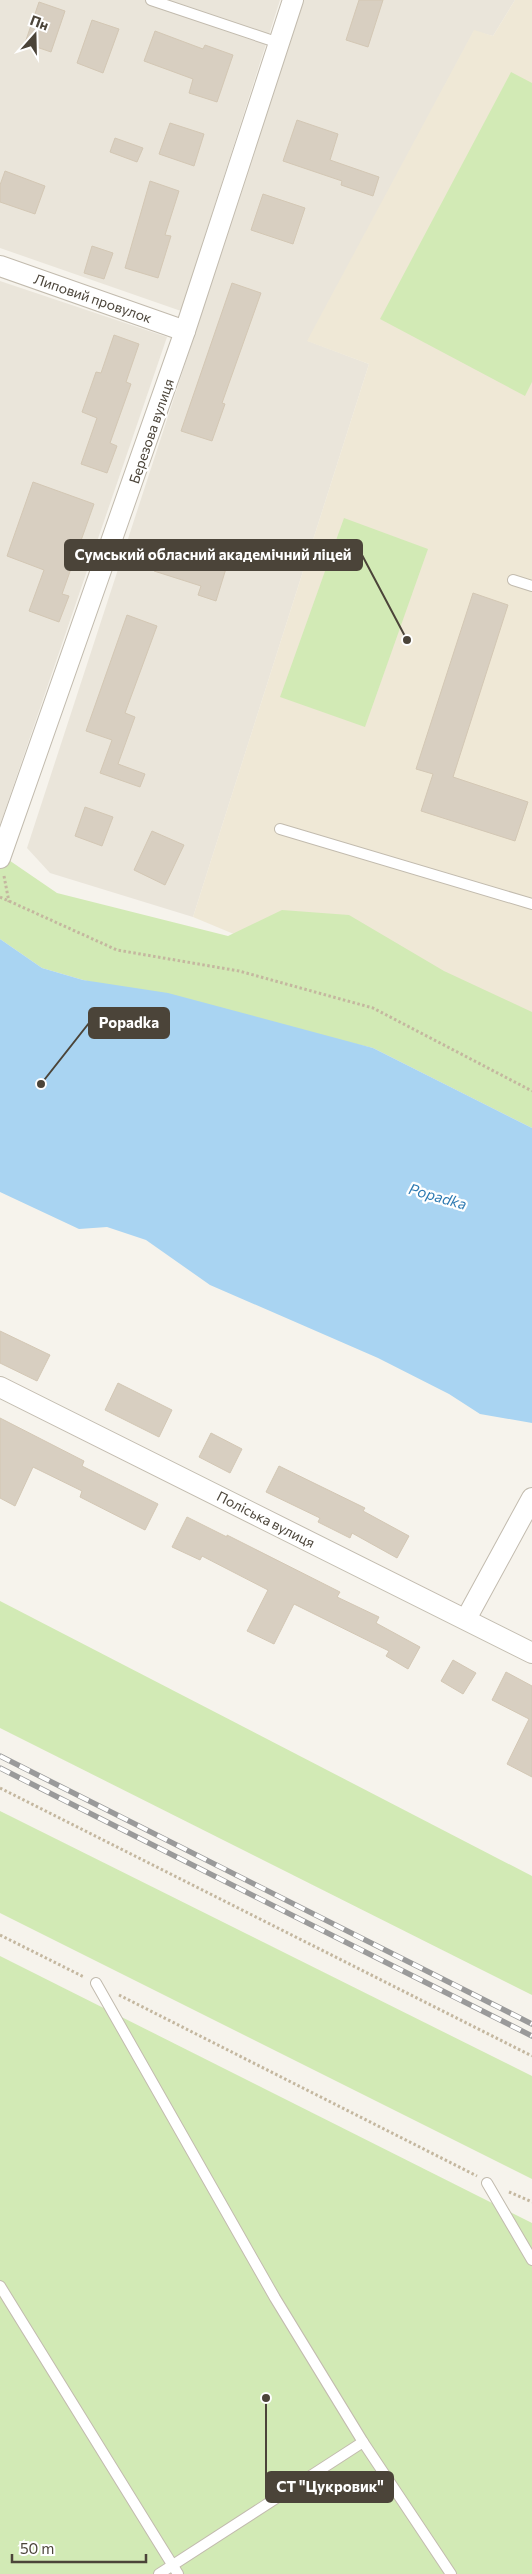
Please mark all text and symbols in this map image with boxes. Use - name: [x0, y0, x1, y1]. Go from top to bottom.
- north arrow: [10, 10, 60, 60]
- text: Пн: [28, 11, 51, 33]
- street label: Липовий провулок: [32, 270, 155, 326]
- street label: Березова вулиця: [125, 376, 177, 486]
- callout: Сумський обласний академічний ліцей: [65, 540, 362, 570]
- text: Сумський обласний академічний ліцей: [74, 545, 352, 563]
- callout: Popadka: [89, 1008, 169, 1038]
- text: Popadka: [99, 1013, 159, 1031]
- water label: Popadka: [407, 1179, 469, 1213]
- street label: Поліська вулиця: [214, 1487, 318, 1551]
- callout: СТ "Цукровик": [266, 2472, 393, 2502]
- text: СТ "Цукровик": [276, 2477, 384, 2495]
- scale bar: [12, 2532, 146, 2564]
- text: 50 m: [20, 2539, 54, 2557]

